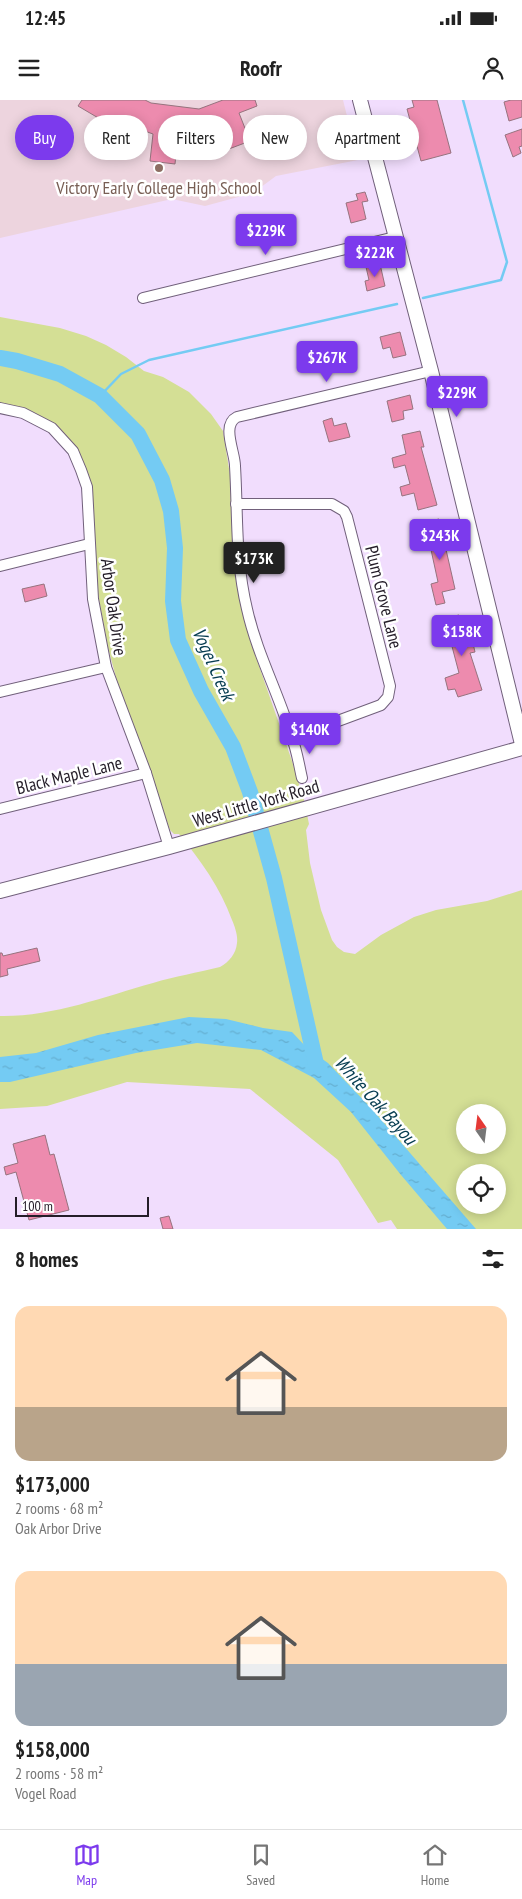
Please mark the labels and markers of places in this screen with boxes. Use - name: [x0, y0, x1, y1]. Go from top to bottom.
- marker: Victory Early College High School: [153, 162, 165, 174]
- place label: Victory Early College High School: [55, 176, 262, 199]
- pin: $229K: [231, 214, 301, 256]
- pin: $222K: [340, 236, 410, 278]
- pin: $267K: [292, 340, 362, 383]
- pin: $229K: [422, 376, 492, 418]
- pin: $243K: [405, 518, 475, 561]
- pin: $173K: [219, 542, 289, 584]
- pin: $158K: [427, 614, 497, 657]
- pin: $140K: [275, 712, 345, 755]

